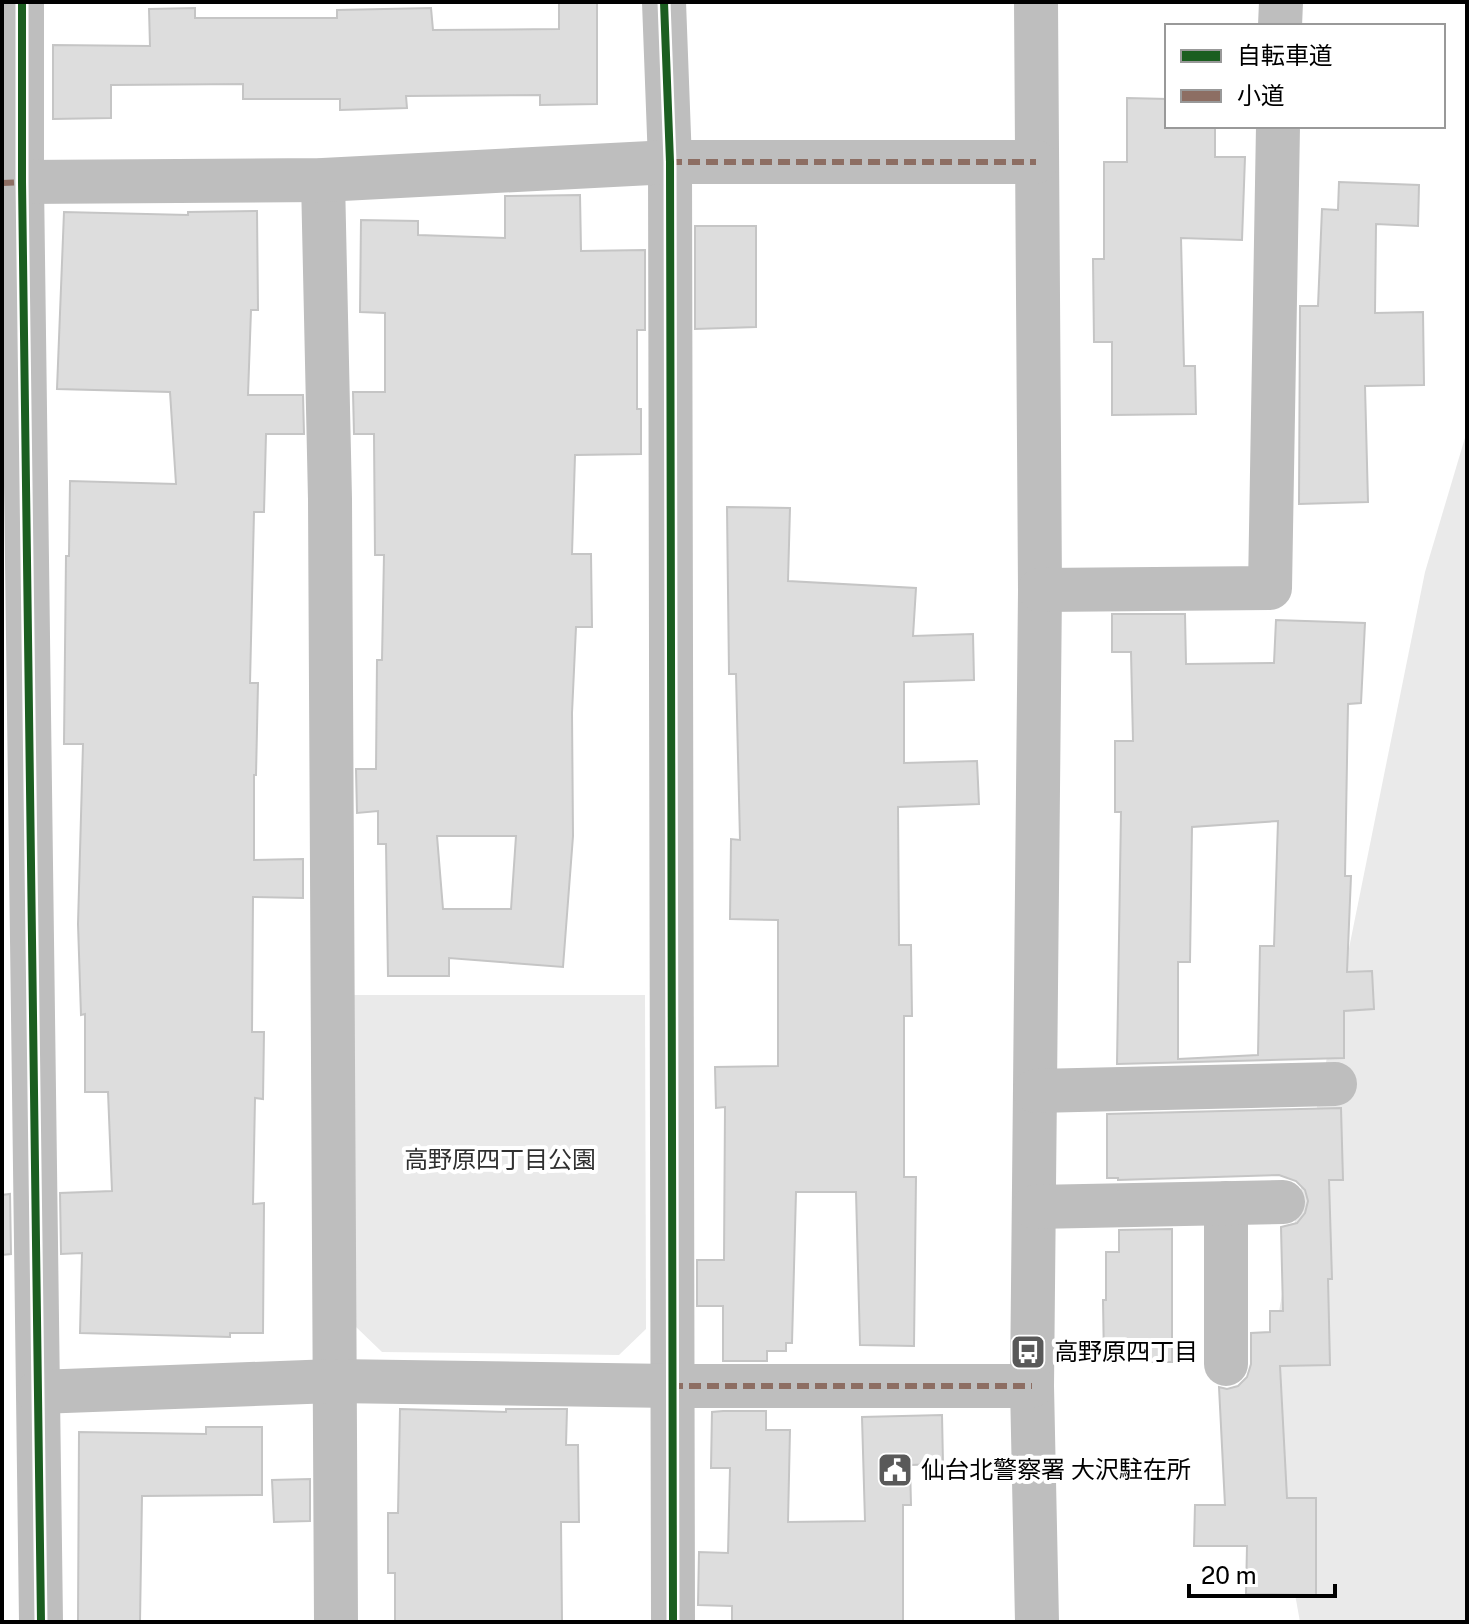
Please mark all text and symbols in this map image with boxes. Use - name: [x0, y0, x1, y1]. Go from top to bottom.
- legend: [1165, 24, 1445, 128]
- text: 自転車道: [1237, 41, 1333, 69]
- text: 小道: [1237, 81, 1285, 109]
- park label: 高野原四丁目公園: [404, 1145, 596, 1173]
- bus stop icon: 高野原四丁目: [1009, 1333, 1047, 1371]
- place label: 高野原四丁目: [1054, 1337, 1198, 1365]
- public building icon: 仙台北警察署 大沢駐在所: [876, 1451, 914, 1489]
- place label: 仙台北警察署 大沢駐在所: [921, 1455, 1191, 1483]
- scale bar: [1189, 1548, 1335, 1598]
- text: 20 m: [1201, 1561, 1257, 1589]

